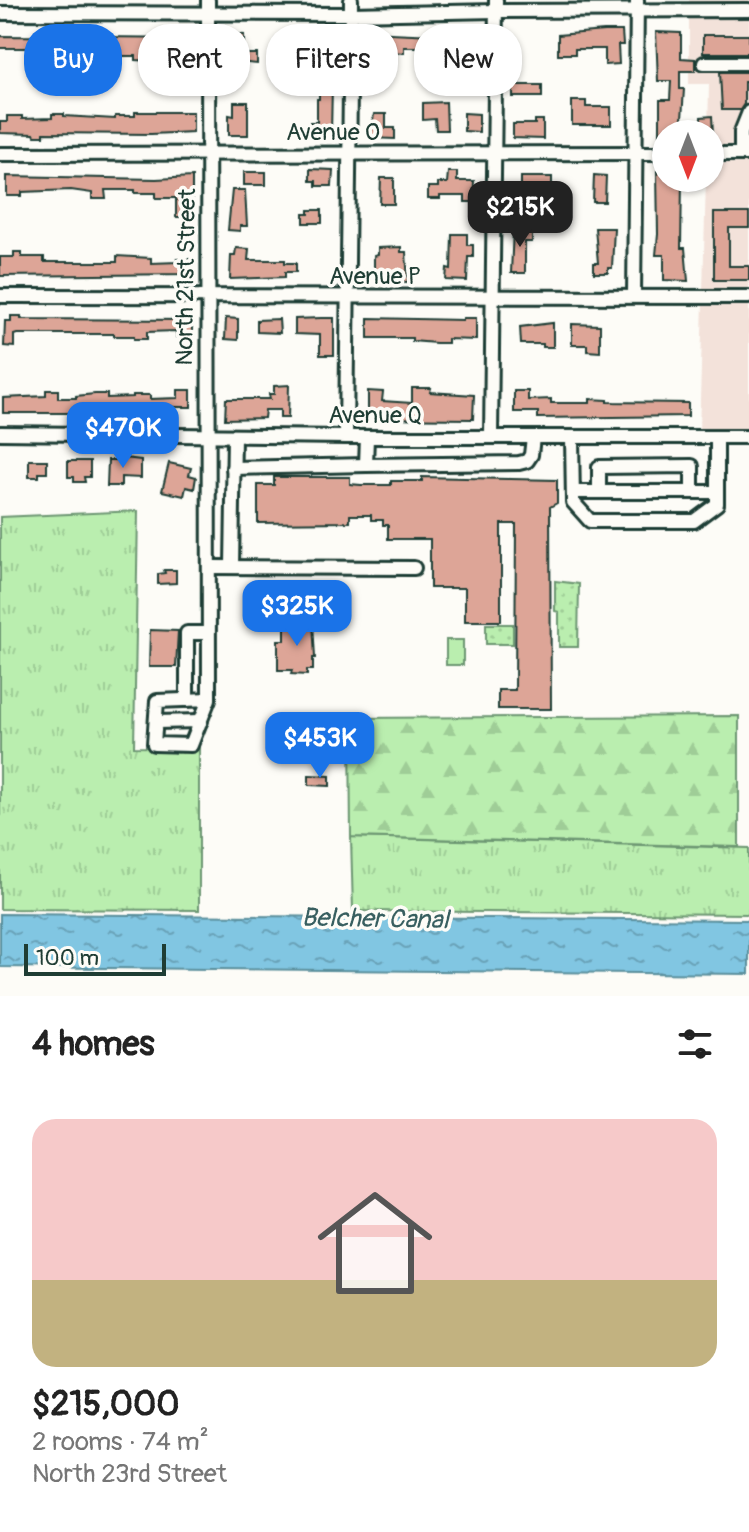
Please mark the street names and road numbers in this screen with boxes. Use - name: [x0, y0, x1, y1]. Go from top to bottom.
- street label: Avenue O: [286, 118, 380, 147]
- street label: North 21st Street: [170, 188, 202, 366]
- street label: Avenue P: [329, 262, 421, 291]
- street label: Avenue Q: [328, 401, 422, 430]

